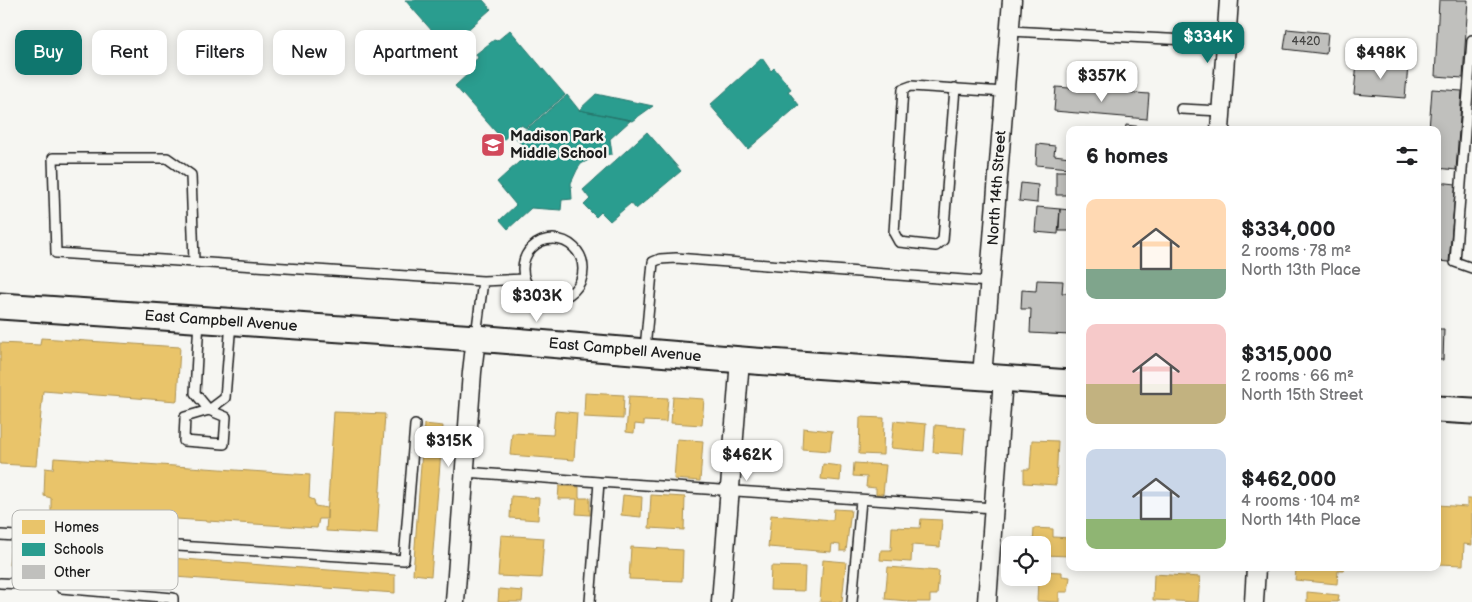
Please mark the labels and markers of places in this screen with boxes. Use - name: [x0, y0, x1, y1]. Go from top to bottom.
- pin: $334K: [1173, 22, 1243, 64]
- pin: $498K: [1346, 38, 1416, 80]
- pin: $357K: [1067, 61, 1137, 103]
- place label: Madison Park Middle School: [510, 127, 607, 163]
- school or university icon: Madison Park Middle School: [480, 132, 506, 158]
- pin: $303K: [502, 280, 572, 323]
- pin: $315K: [414, 426, 484, 468]
- pin: $462K: [712, 440, 782, 482]

